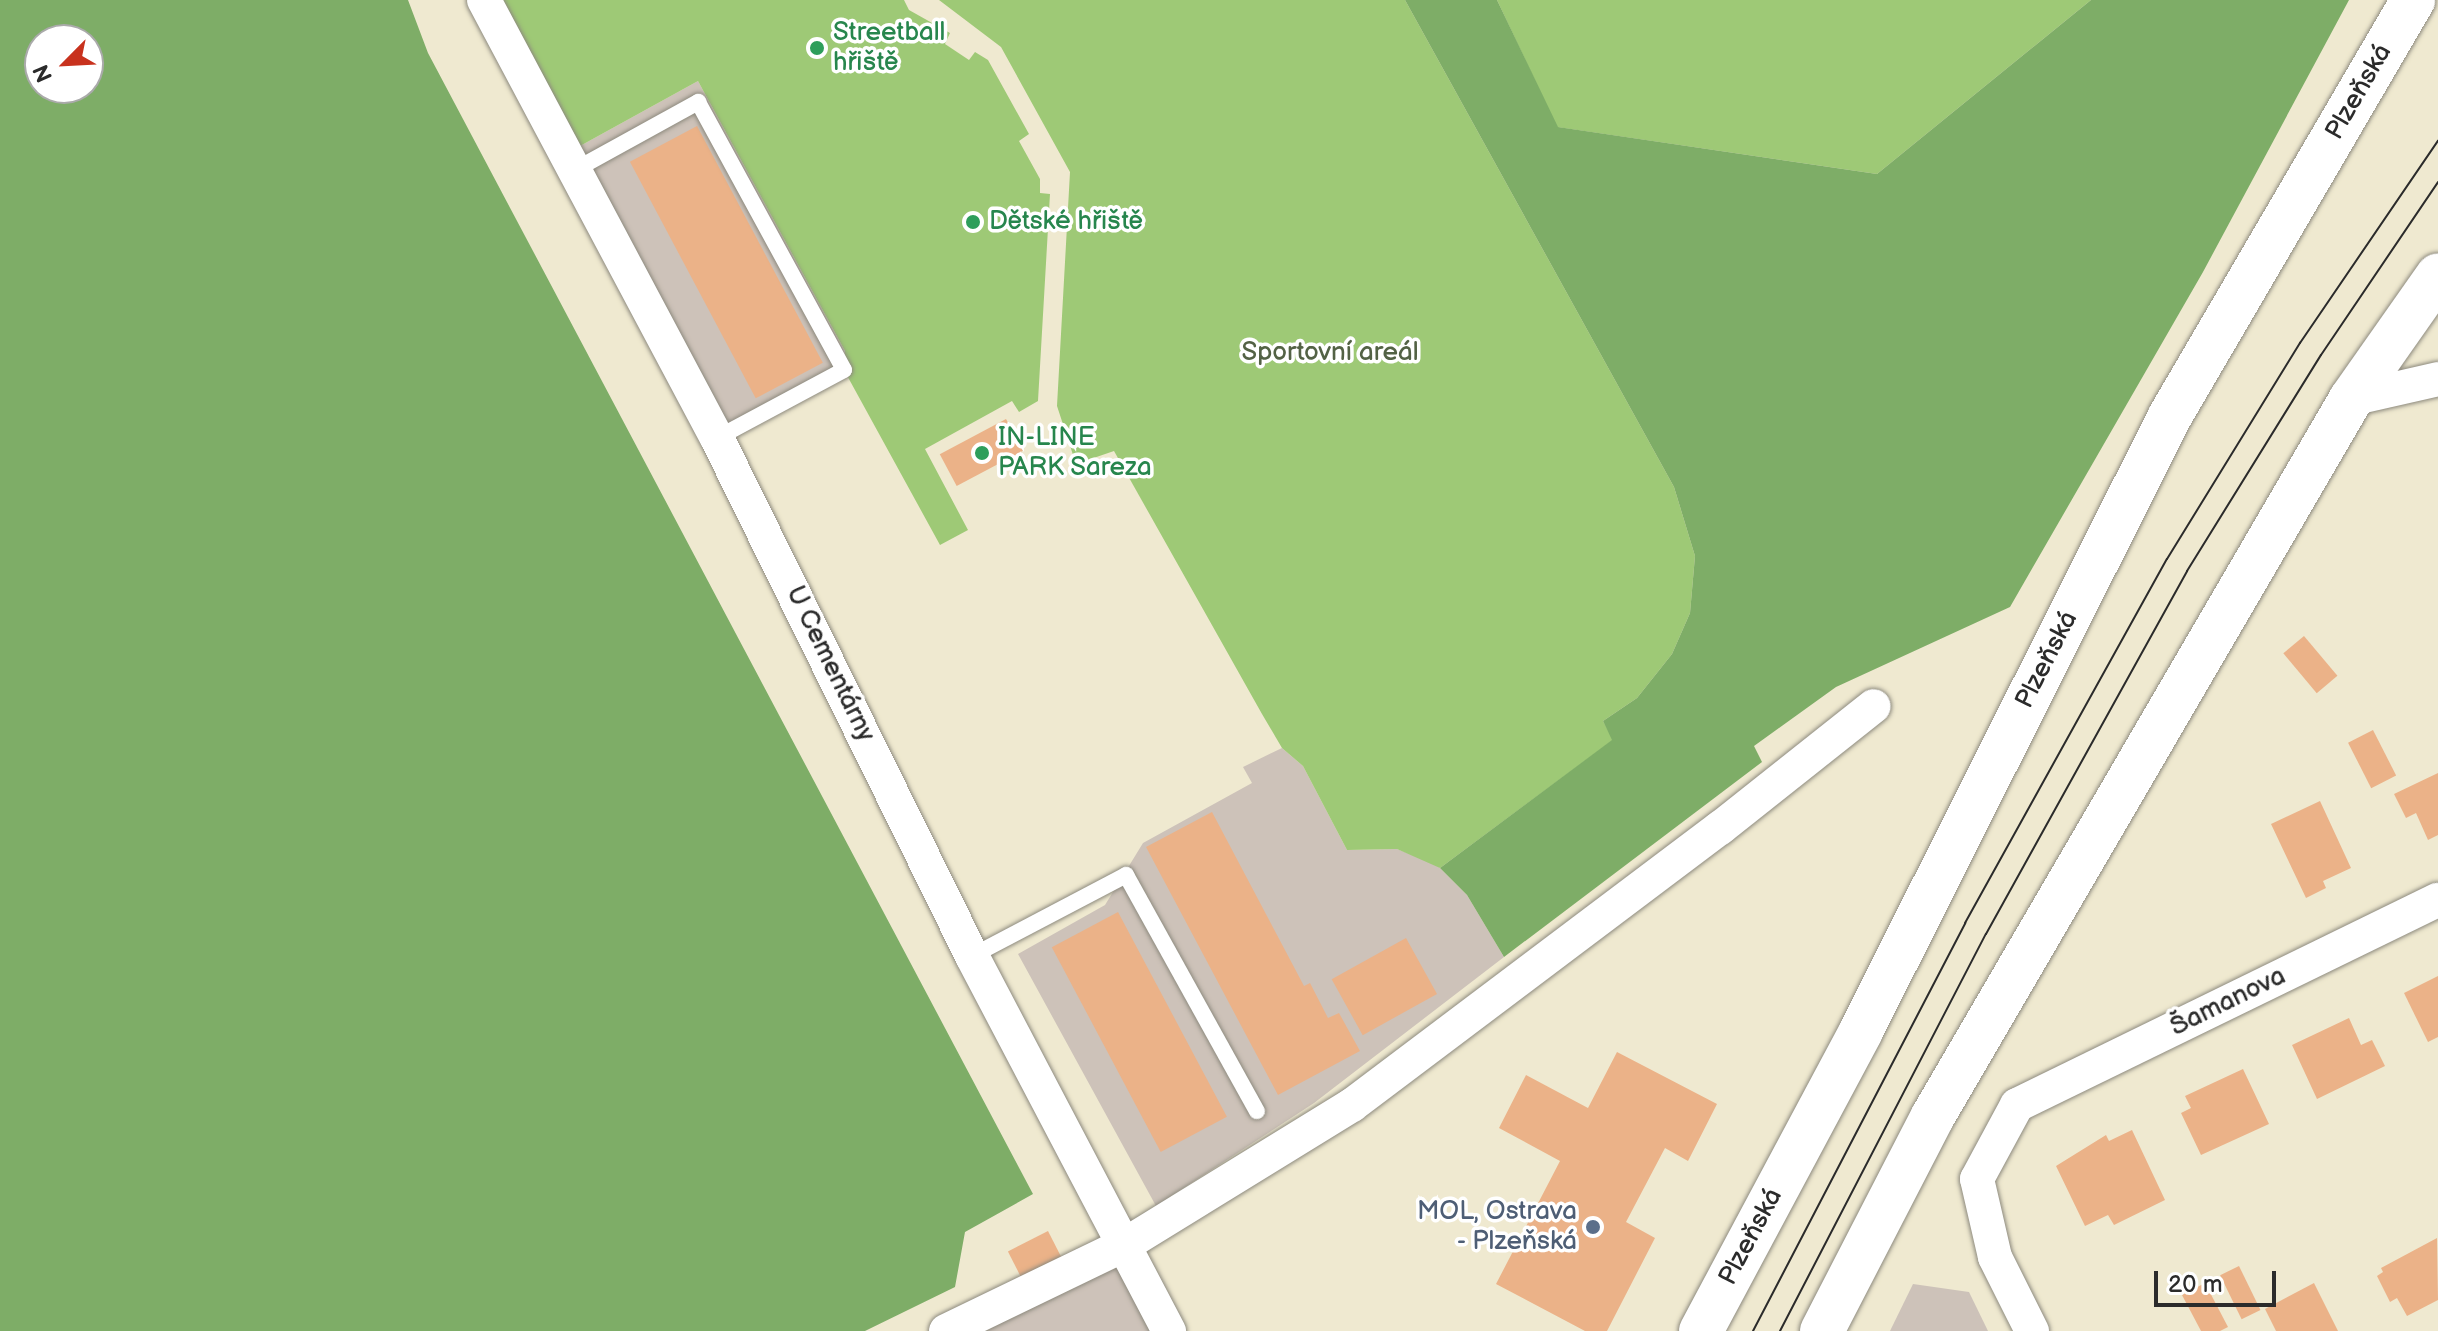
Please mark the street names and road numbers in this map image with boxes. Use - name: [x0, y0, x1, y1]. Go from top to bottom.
- street label: Plzeňská: [2319, 39, 2399, 145]
- street label: U Cementárny: [779, 581, 881, 747]
- street label: Plzeňská: [2009, 606, 2085, 714]
- street label: Šamanova: [2165, 961, 2291, 1043]
- street label: Plzeňská: [1713, 1183, 1789, 1291]

